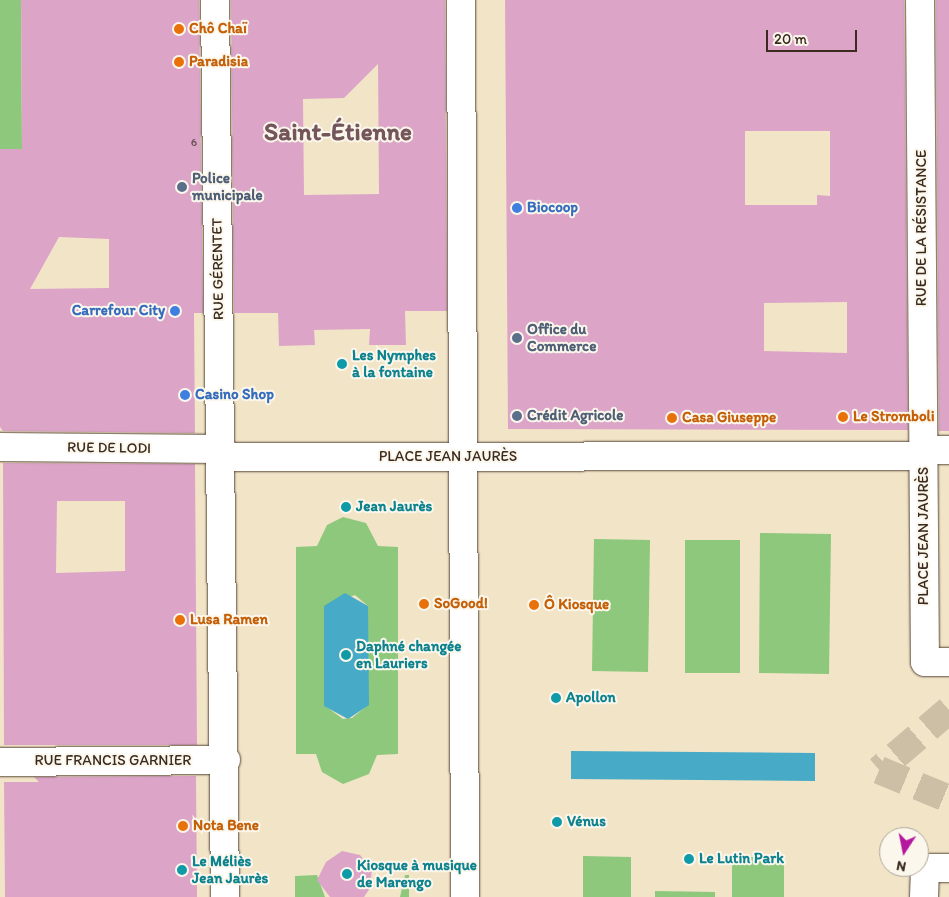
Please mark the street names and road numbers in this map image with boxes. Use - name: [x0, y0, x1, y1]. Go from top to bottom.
- street label: RUE DE LA RÉSISTANCE: [913, 149, 931, 307]
- street label: RUE GÉRENTET: [208, 218, 228, 320]
- street label: RUE DE LODI: [67, 438, 151, 458]
- street label: PLACE JEAN JAURÈS: [379, 448, 517, 466]
- street label: PLACE JEAN JAURÈS: [915, 467, 933, 605]
- street label: RUE FRANCIS GARNIER: [36, 752, 190, 770]

